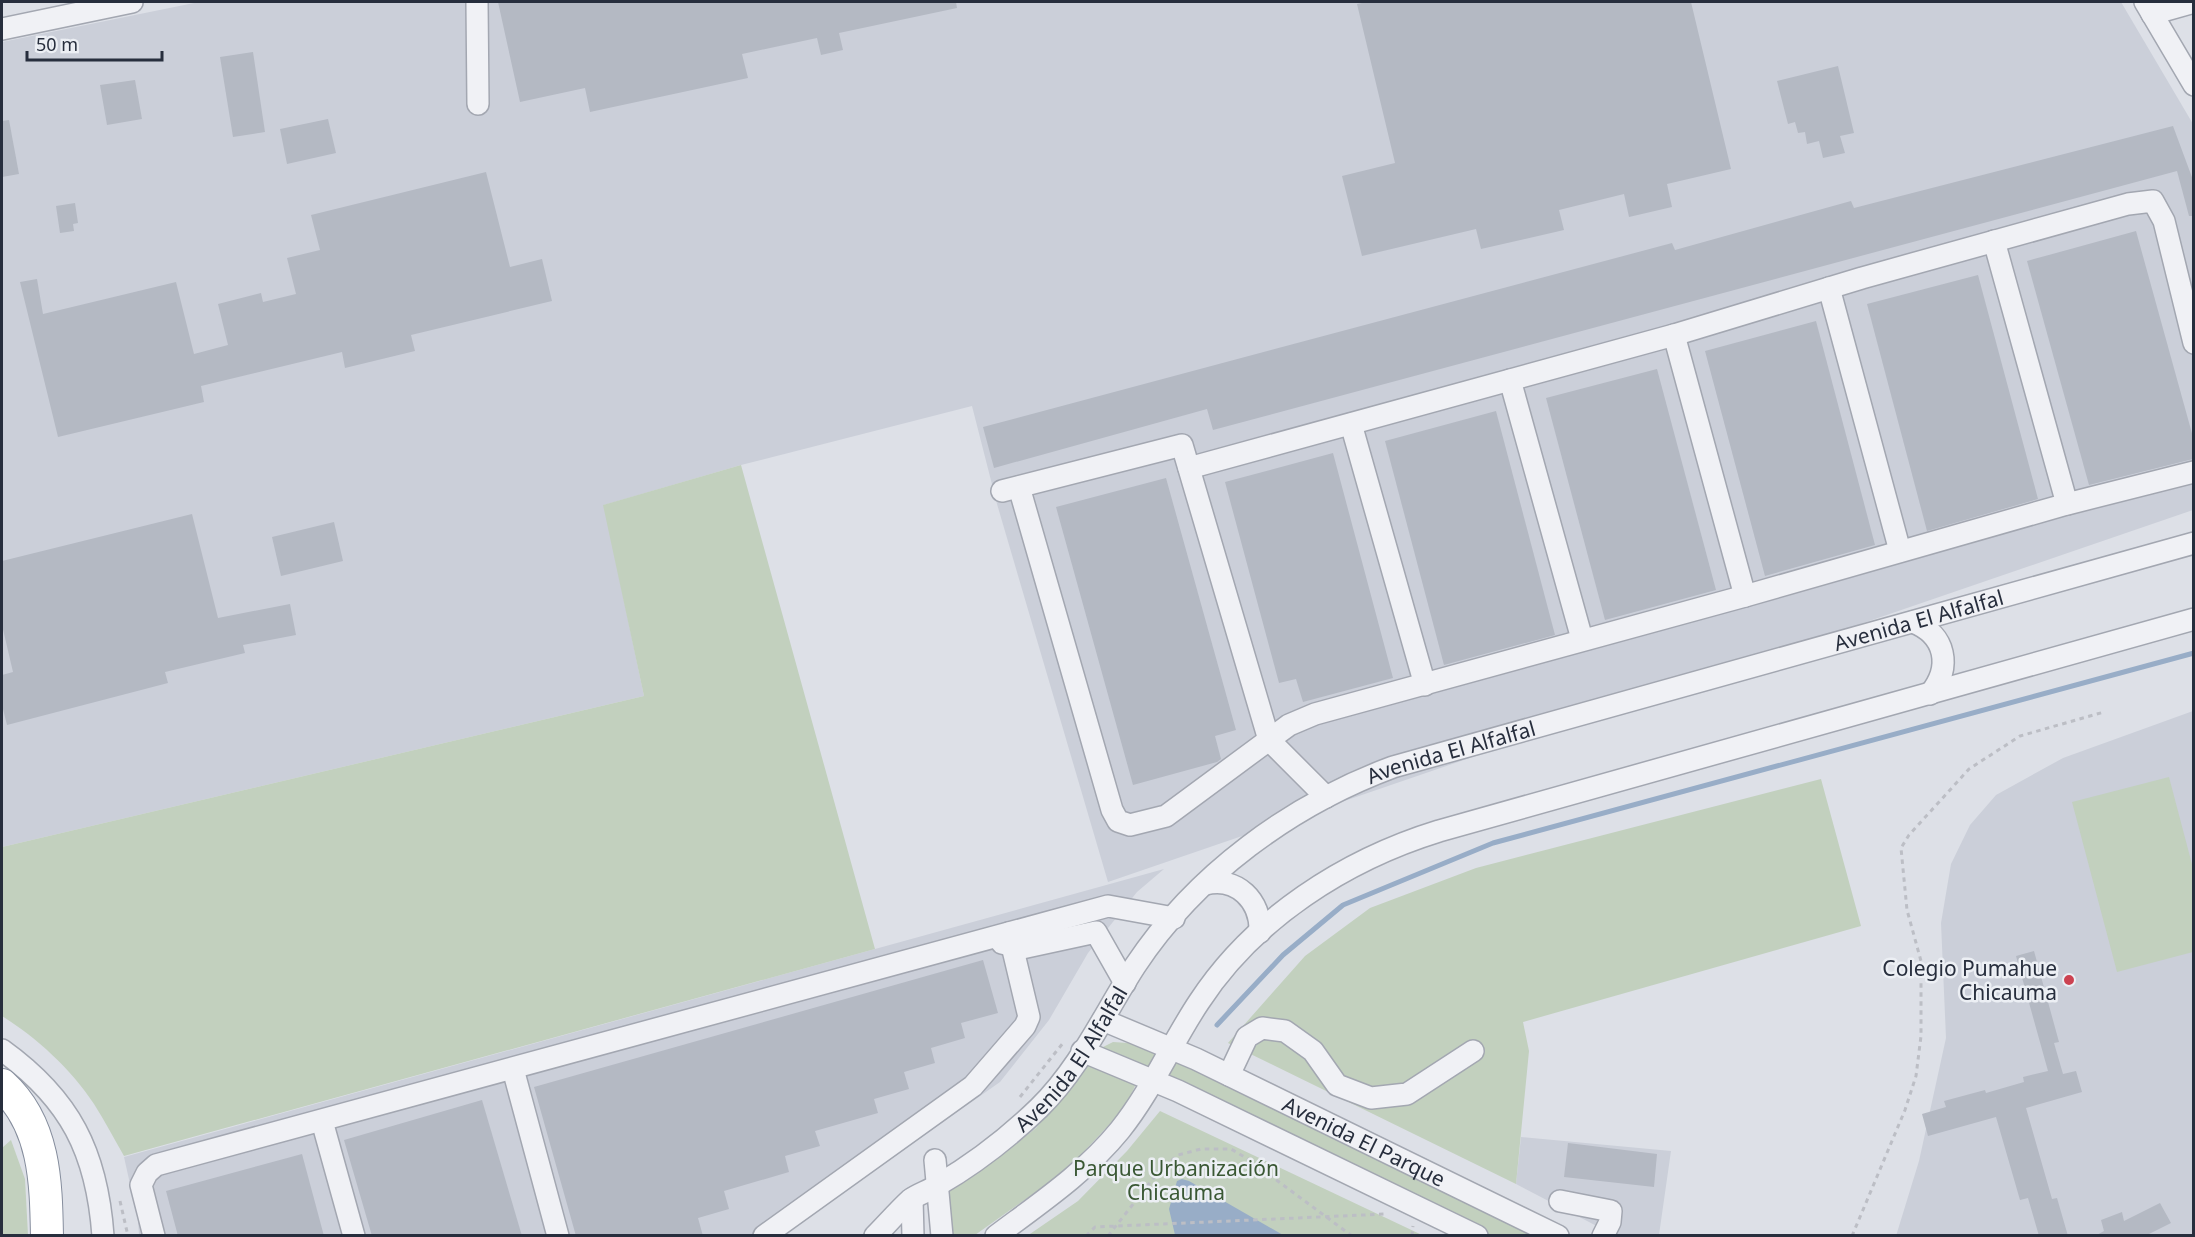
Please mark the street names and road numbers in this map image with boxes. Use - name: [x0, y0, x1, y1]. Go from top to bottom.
- street label: Avenida El Alfalfal: [1831, 583, 2007, 657]
- street label: Avenida El Alfalfal: [1362, 714, 1539, 790]
- street label: Avenida El Alfalfal: [1009, 981, 1134, 1138]
- street label: Avenida El Parque: [1278, 1090, 1450, 1193]

